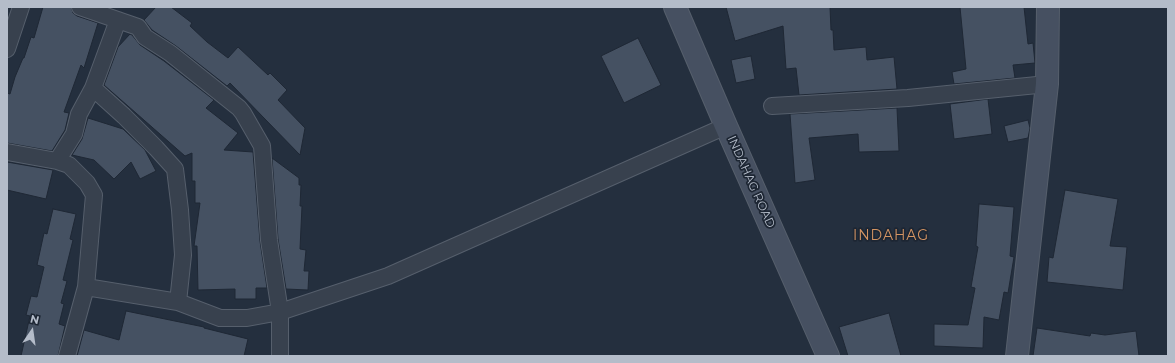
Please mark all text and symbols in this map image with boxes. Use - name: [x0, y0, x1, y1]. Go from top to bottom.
- street label: INDAHAG ROAD: [724, 134, 778, 230]
- district label: INDAHAG: [853, 228, 929, 244]
- north arrow: [12, 311, 52, 351]
- text: N: [29, 311, 41, 327]

